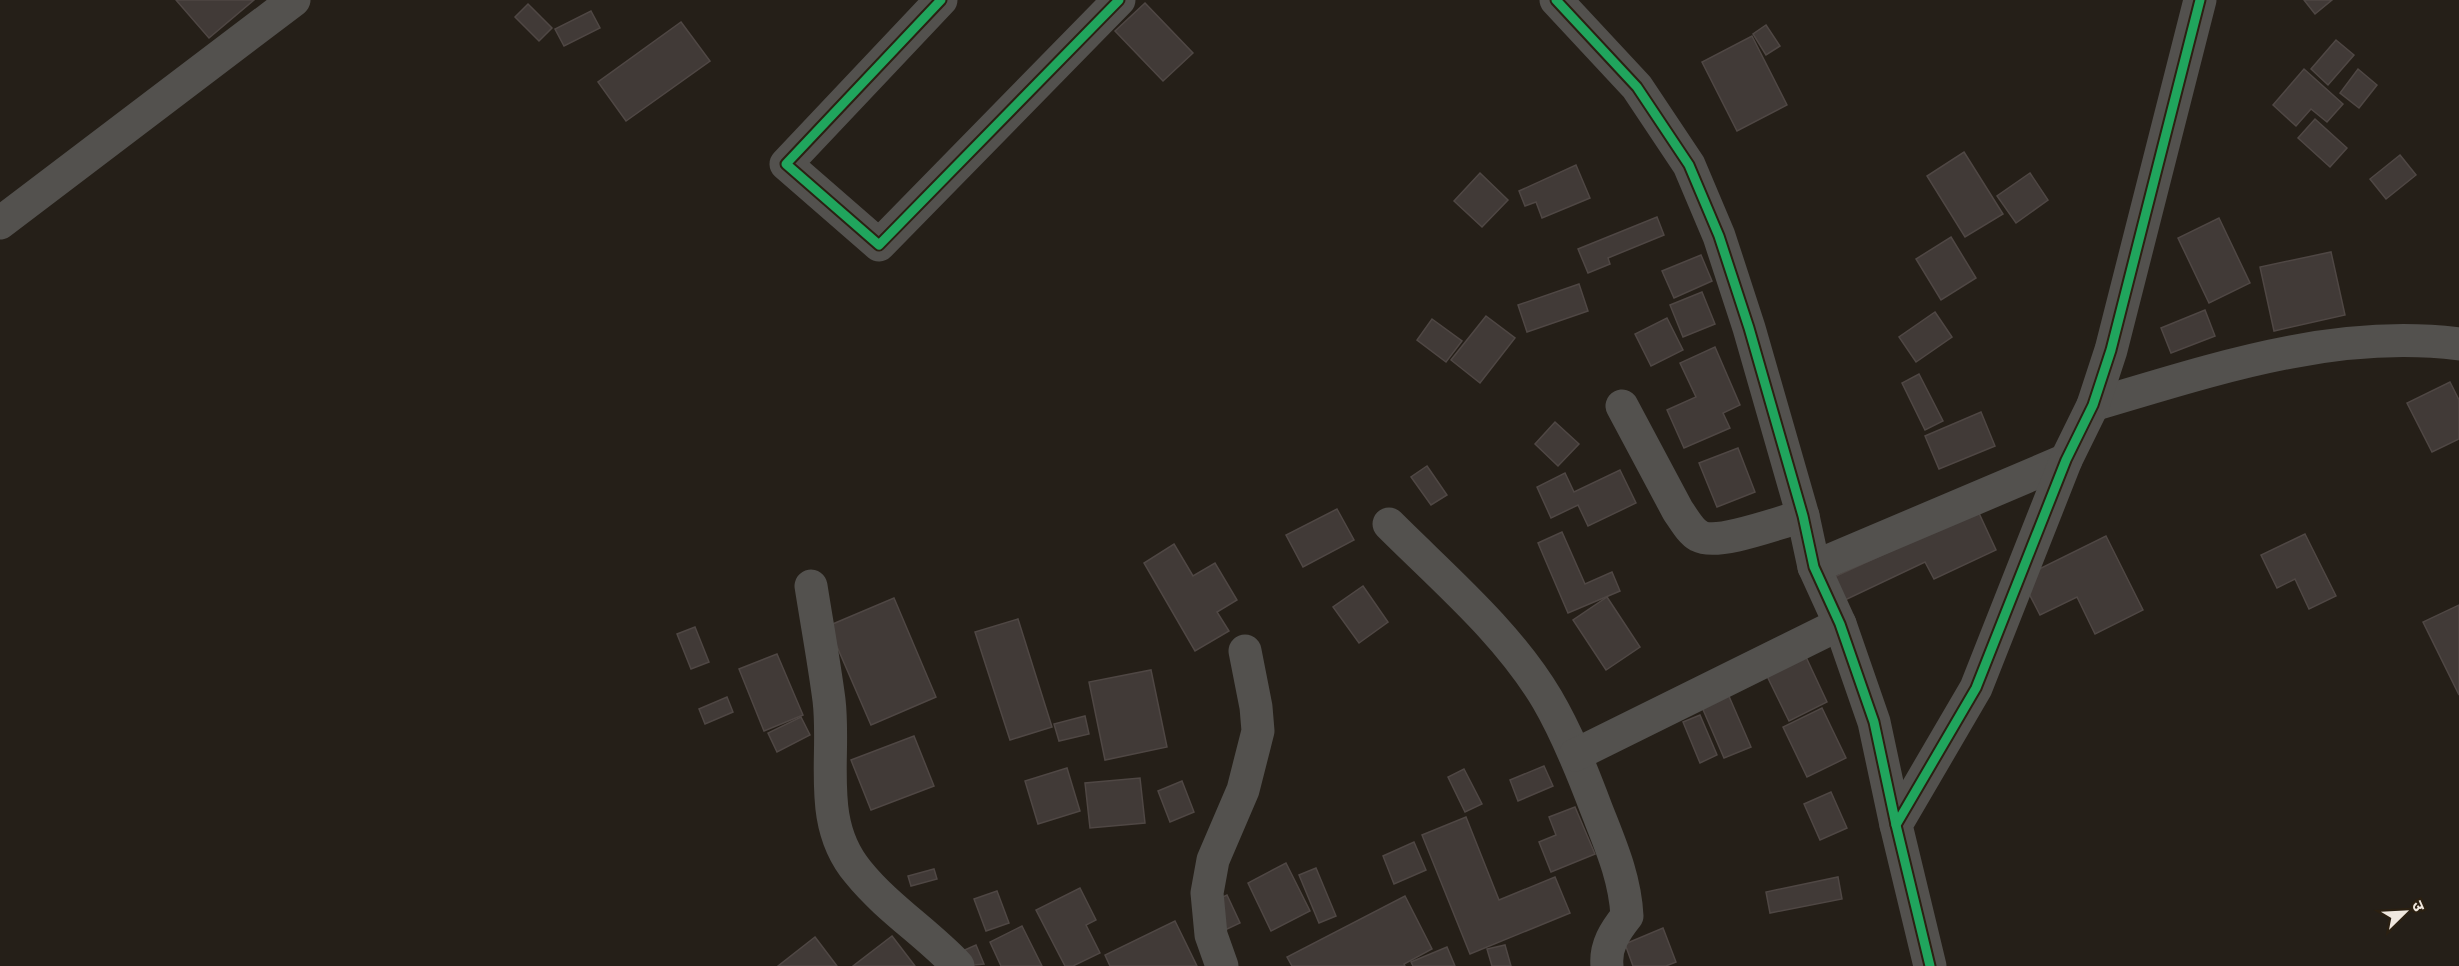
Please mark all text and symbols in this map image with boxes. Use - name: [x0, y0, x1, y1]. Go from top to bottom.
- north arrow: [2375, 882, 2435, 942]
- text: उ: [2408, 898, 2429, 915]

